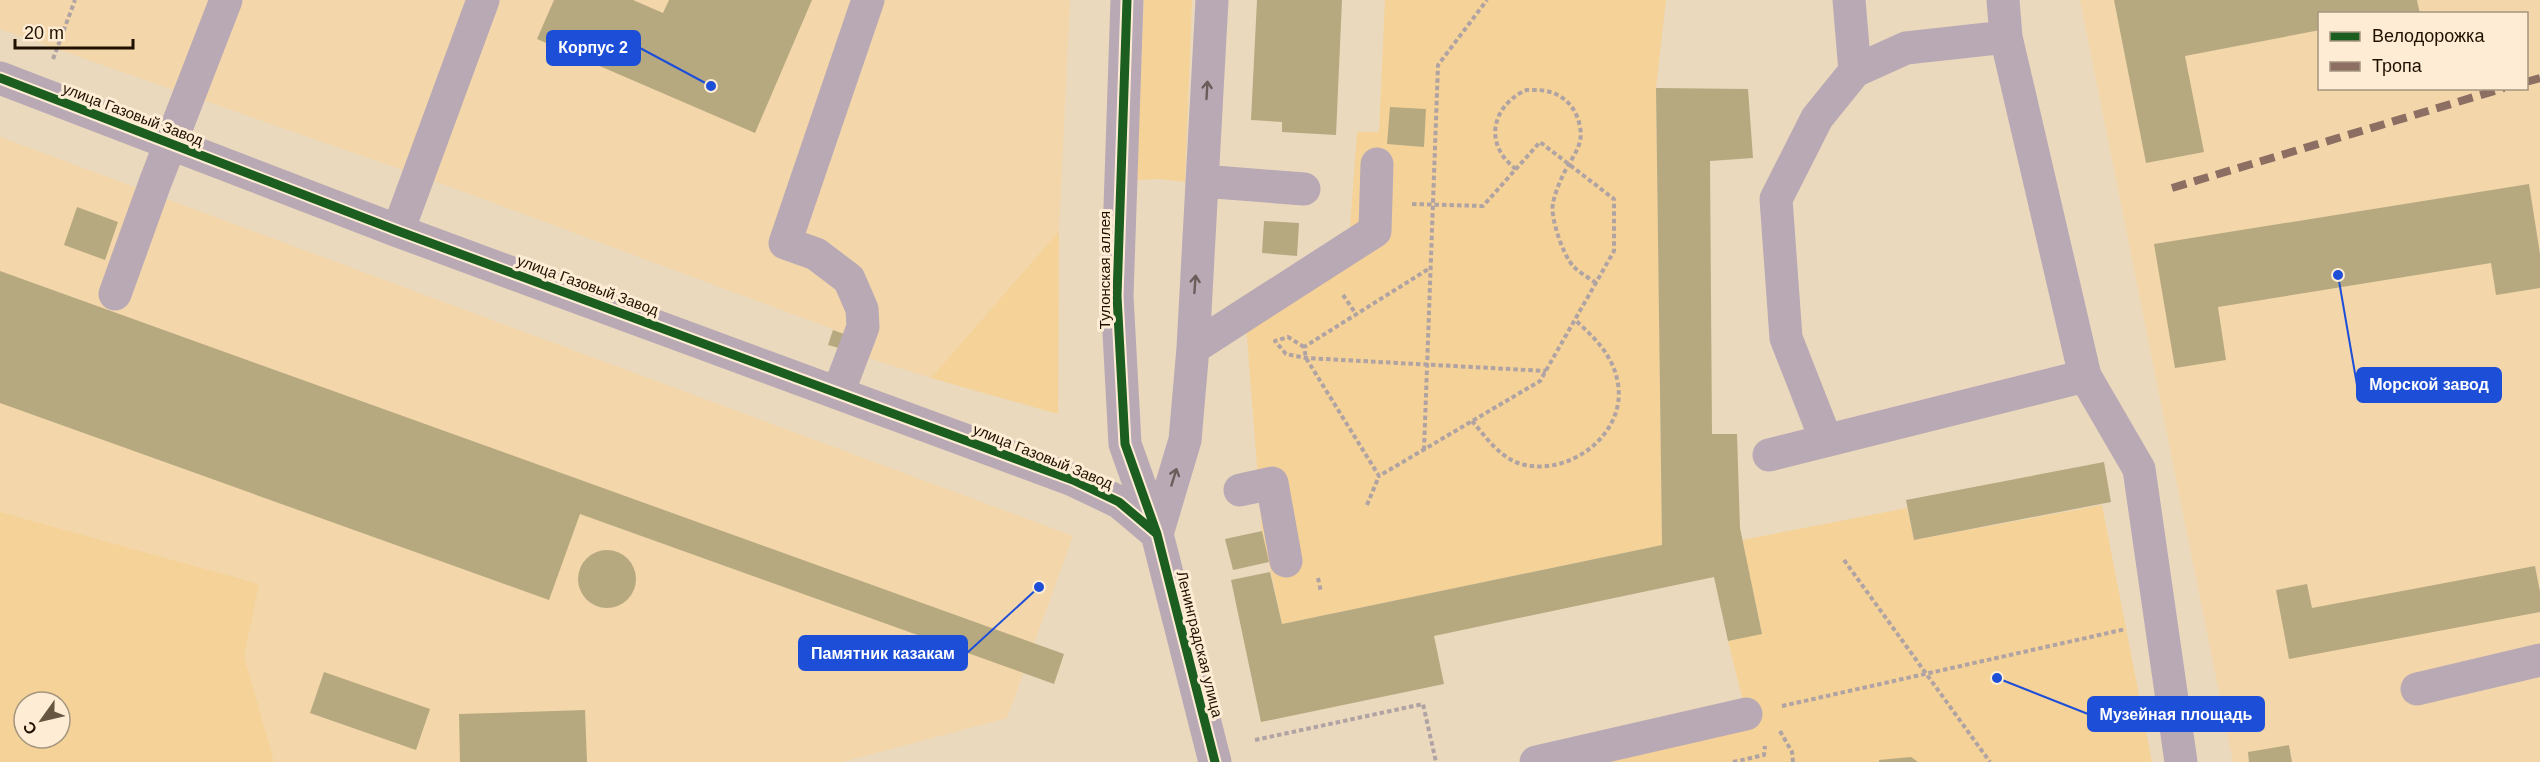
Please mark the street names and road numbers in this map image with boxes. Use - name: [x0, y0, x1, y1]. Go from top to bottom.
- street label: улица Газовый Завод: [60, 79, 206, 149]
- street label: Тулонская аллея: [1096, 211, 1113, 329]
- street label: улица Газовый Завод: [515, 252, 661, 319]
- street label: улица Газовый Завод: [971, 420, 1116, 492]
- street label: Ленинградская улица: [1174, 569, 1227, 720]

